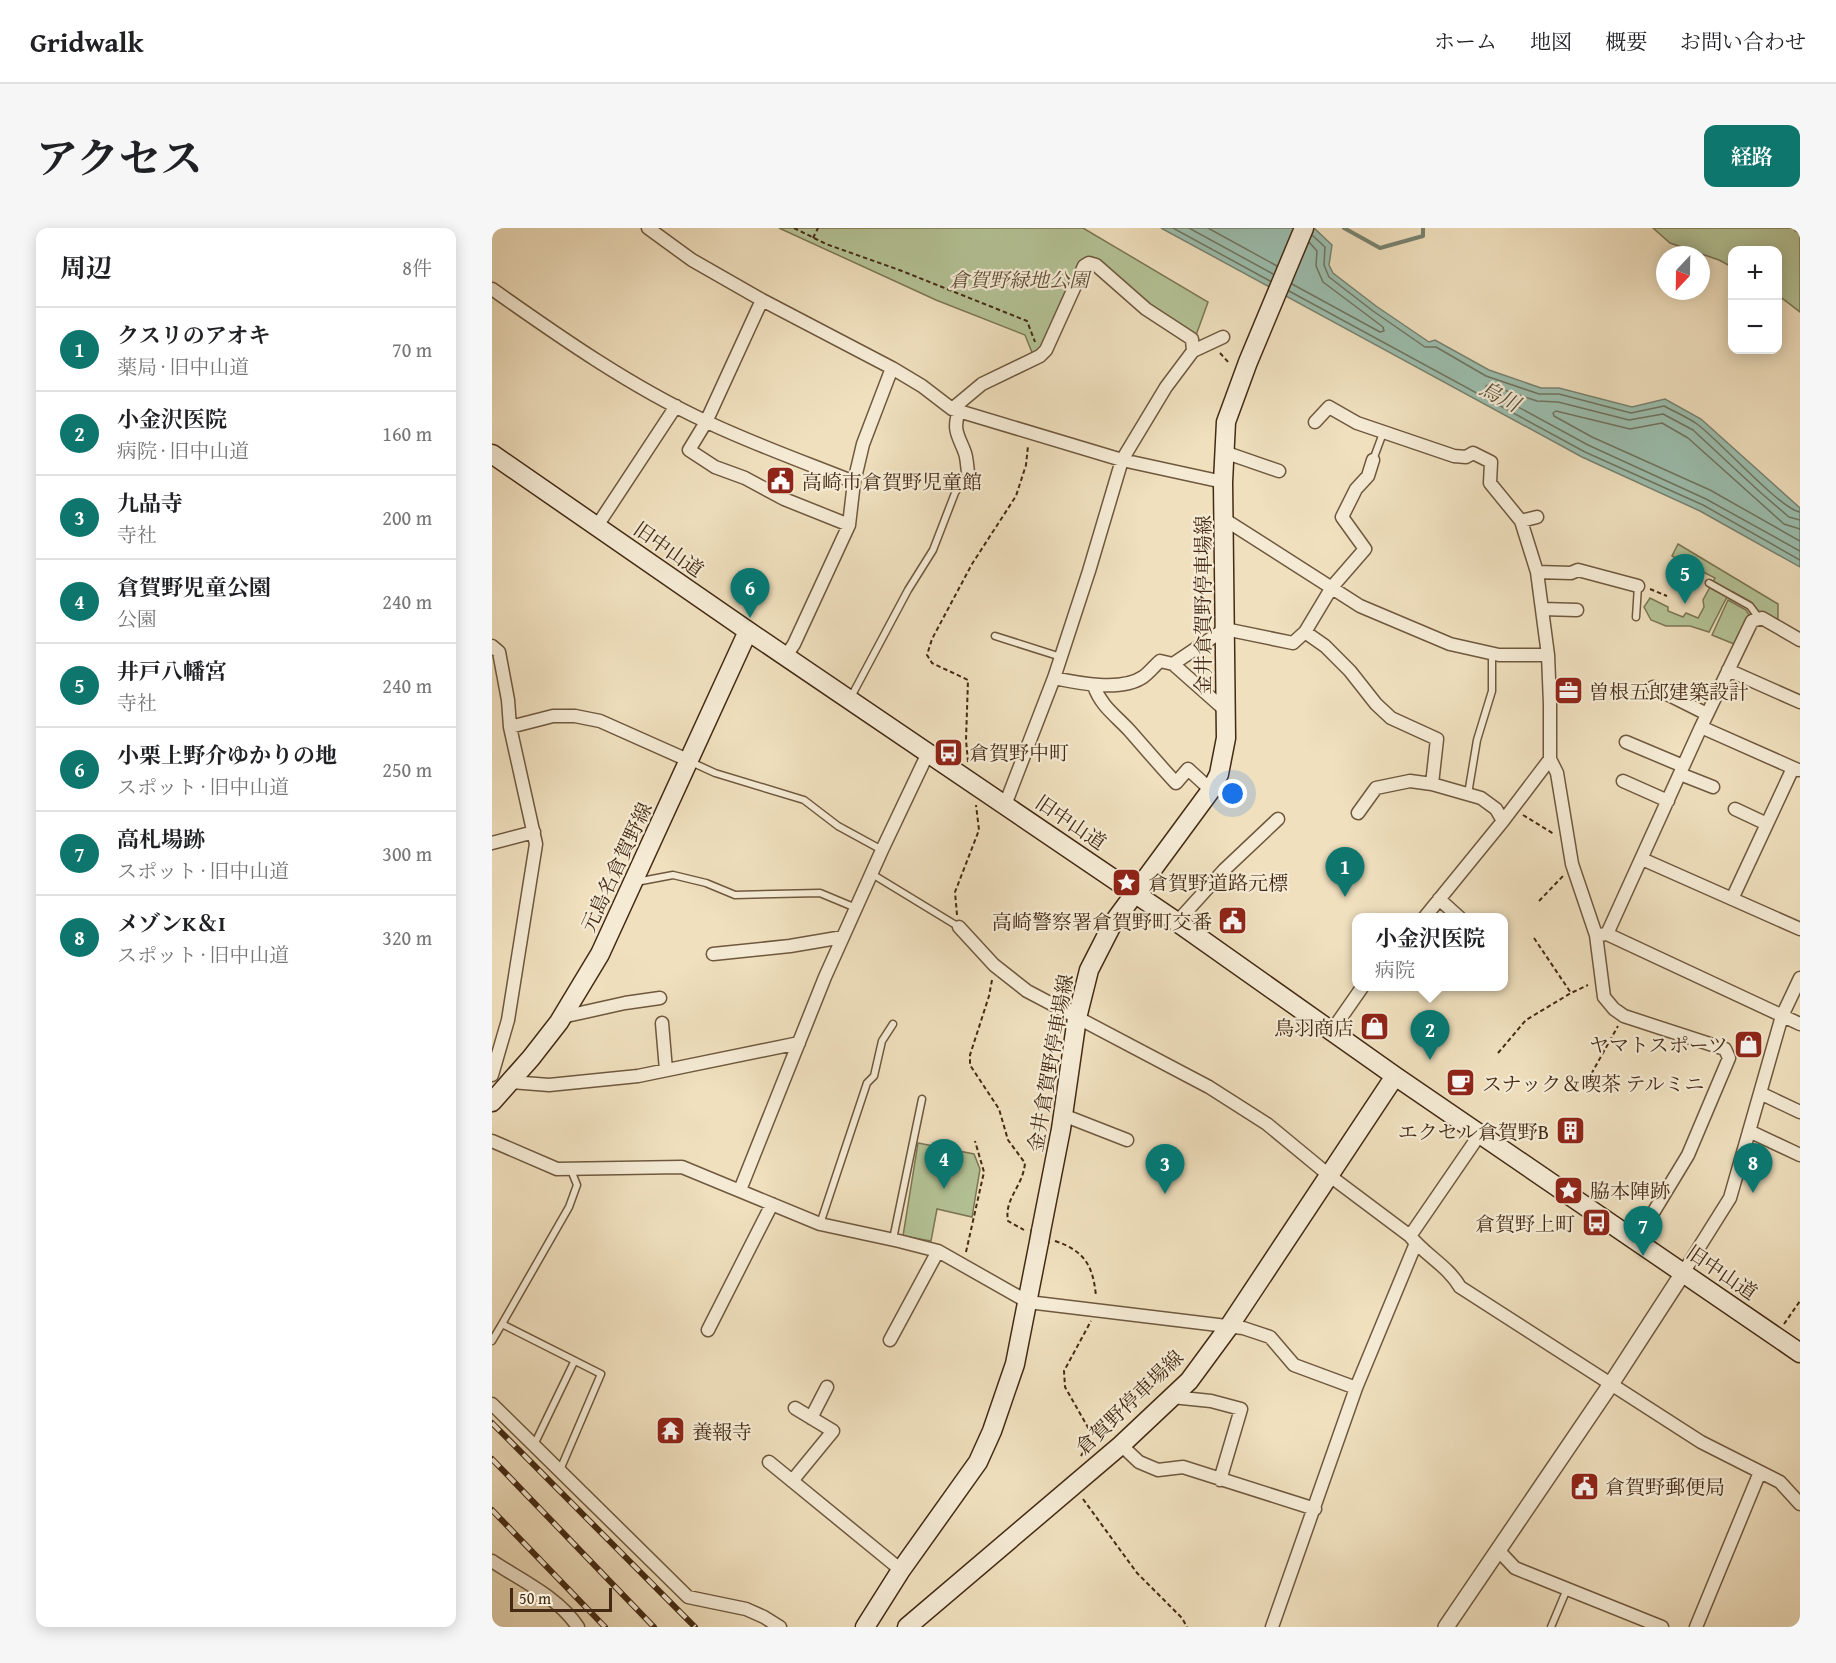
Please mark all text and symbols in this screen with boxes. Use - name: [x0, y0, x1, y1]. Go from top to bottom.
- text: Gridwalk: [30, 21, 143, 62]
- text: ホーム: [1434, 26, 1497, 57]
- text: 地図: [1530, 26, 1572, 57]
- text: 概要: [1605, 26, 1647, 57]
- text: お問い合わせ: [1680, 26, 1806, 57]
- button: 経路: [1704, 125, 1800, 187]
- text: アクセス: [36, 127, 203, 188]
- north arrow: [1656, 246, 1710, 300]
- map controls: [1728, 246, 1782, 354]
- button: +: [1728, 246, 1782, 300]
- text: 周辺: [60, 248, 112, 287]
- text: 8件: [402, 253, 432, 282]
- park label: 倉賀野緑地公園: [949, 265, 1092, 294]
- button: −: [1728, 300, 1782, 354]
- text: クスリのアオキ: [117, 319, 271, 351]
- text: 1: [74, 335, 85, 364]
- text: 70 m: [392, 335, 432, 364]
- text: 薬局 · 旧中山道: [117, 352, 249, 381]
- water label: 烏川: [1474, 373, 1528, 420]
- text: 小金沢医院: [117, 403, 227, 435]
- text: 2: [74, 419, 85, 448]
- text: 160 m: [382, 419, 432, 448]
- text: 病院 · 旧中山道: [117, 436, 249, 465]
- public building icon: 高崎市倉賀野児童館: [765, 465, 797, 497]
- place label: 高崎市倉賀野児童館: [802, 467, 982, 496]
- text: 九品寺: [117, 487, 183, 519]
- text: 3: [74, 503, 85, 532]
- text: 200 m: [382, 503, 432, 532]
- street label: 旧中山道: [628, 514, 710, 584]
- street label: 金井倉賀野停車場線: [1188, 515, 1217, 695]
- text: 寺社: [117, 520, 157, 549]
- pin: 5: [1666, 554, 1704, 604]
- pin: 6: [730, 568, 770, 618]
- text: 倉賀野児童公園: [117, 571, 271, 603]
- text: 4: [74, 587, 85, 616]
- text: 240 m: [382, 587, 432, 616]
- text: 公園: [117, 604, 157, 633]
- text: 井戸八幡宮: [117, 655, 227, 687]
- text: 5: [74, 671, 85, 700]
- text: 240 m: [382, 671, 432, 700]
- office icon: 曽根五郎建築設計: [1552, 675, 1584, 707]
- place label: 曽根五郎建築設計: [1589, 677, 1749, 706]
- text: 寺社: [117, 688, 157, 717]
- bus stop icon: 倉賀野中町: [932, 736, 964, 768]
- place label: 倉賀野中町: [969, 738, 1069, 767]
- text: 小栗上野介ゆかりの地: [117, 739, 337, 771]
- text: 6: [74, 755, 85, 784]
- text: 250 m: [382, 755, 432, 784]
- text: スポット · 旧中山道: [117, 772, 289, 801]
- your location: [1218, 779, 1247, 808]
- street label: 旧中山道: [1030, 788, 1112, 856]
- street label: 元島名倉賀野線: [573, 797, 659, 937]
- text: 高札場跡: [117, 823, 205, 855]
- text: 7: [74, 839, 85, 868]
- text: 300 m: [382, 839, 432, 868]
- pin: 1: [1326, 848, 1364, 897]
- text: スポット · 旧中山道: [117, 856, 289, 885]
- place icon: 倉賀野道路元標: [1111, 866, 1143, 898]
- place label: 倉賀野道路元標: [1148, 868, 1288, 897]
- public building icon: 高崎警察署倉賀野町交番: [1217, 905, 1249, 937]
- text: メゾンK＆I: [117, 907, 226, 939]
- place label: 高崎警察署倉賀野町交番: [992, 907, 1212, 936]
- popup: [1352, 913, 1508, 991]
- text: 小金沢医院: [1375, 922, 1485, 954]
- text: 8: [74, 923, 85, 952]
- text: 320 m: [382, 923, 432, 952]
- text: スポット · 旧中山道: [117, 940, 289, 969]
- text: 病院: [1375, 955, 1415, 984]
- street label: 金井倉賀野停車場線: [1020, 972, 1080, 1154]
- pin: 2: [1410, 1010, 1450, 1060]
- shop icon: 鳥羽商店: [1359, 1011, 1391, 1043]
- place label: 鳥羽商店: [1274, 1013, 1354, 1042]
- shop icon: ヤマトスポーツ: [1733, 1028, 1765, 1060]
- place label: ヤマトスポーツ: [1589, 1030, 1728, 1059]
- cafe icon: スナック＆喫茶 テルミニ: [1445, 1067, 1477, 1099]
- place label: スナック＆喫茶 テルミニ: [1482, 1069, 1705, 1098]
- building icon: エクセル倉賀野B: [1554, 1115, 1586, 1147]
- place label: エクセル倉賀野B: [1398, 1117, 1549, 1146]
- pin: 4: [924, 1140, 964, 1189]
- pin: 3: [1146, 1144, 1184, 1194]
- pin: 8: [1734, 1144, 1772, 1193]
- place icon: 脇本陣跡: [1553, 1174, 1585, 1206]
- place label: 脇本陣跡: [1590, 1176, 1670, 1205]
- pin: 7: [1624, 1206, 1662, 1256]
- bus stop icon: 倉賀野上町: [1580, 1207, 1612, 1239]
- place label: 倉賀野上町: [1475, 1209, 1575, 1238]
- street label: 旧中山道: [1681, 1238, 1763, 1306]
- street label: 倉賀野停車場線: [1069, 1343, 1189, 1461]
- temple icon: 養報寺: [655, 1415, 687, 1447]
- place label: 養報寺: [692, 1417, 752, 1446]
- public building icon: 倉賀野郵便局: [1568, 1470, 1600, 1502]
- place label: 倉賀野郵便局: [1605, 1472, 1725, 1501]
- scale bar: [510, 1585, 612, 1612]
- text: 50 m: [519, 1586, 551, 1610]

